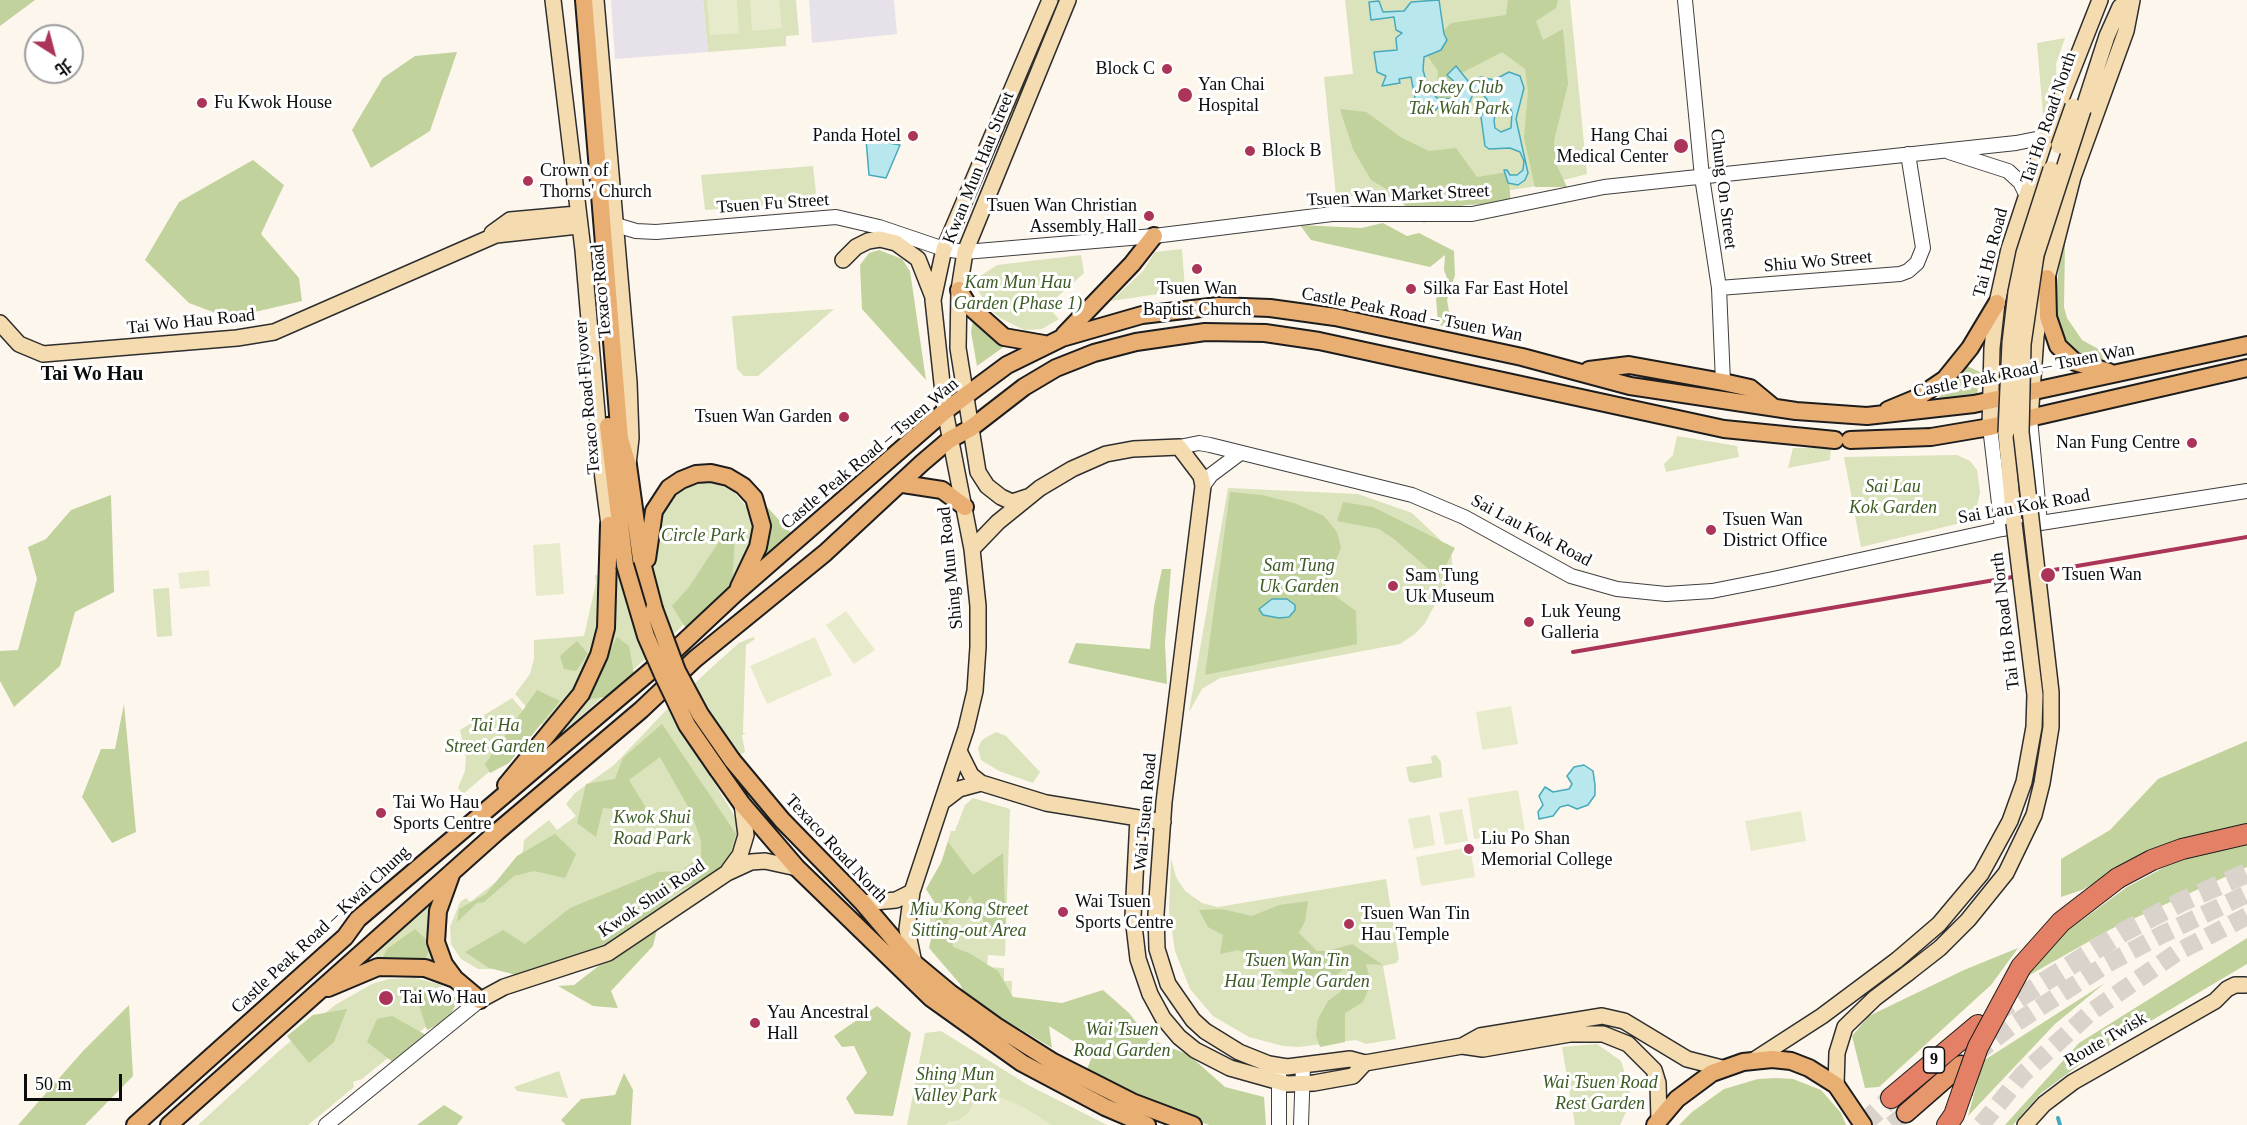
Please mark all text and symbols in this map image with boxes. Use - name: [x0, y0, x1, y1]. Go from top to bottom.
- north arrow: [24, 24, 84, 84]
- street label: Tai Ho Road North: [2016, 49, 2082, 187]
- text: 北: [52, 56, 75, 79]
- place label: Block C: [1095, 58, 1155, 80]
- marker: Block C: [1160, 62, 1174, 76]
- place label: Yan Chai Hospital: [1198, 74, 1265, 116]
- park label: Jockey Club Tak Wah Park: [1409, 77, 1509, 119]
- marker: Yan Chai Hospital: [1176, 86, 1194, 104]
- street label: Kwan Mun Hau Street: [939, 89, 1019, 247]
- place label: Fu Kwok House: [214, 92, 332, 114]
- marker: Fu Kwok House: [195, 96, 209, 110]
- place label: Panda Hotel: [813, 125, 901, 147]
- place label: Hang Chai Medical Center: [1557, 125, 1668, 168]
- street label: Chung On Street: [1705, 128, 1741, 250]
- marker: Panda Hotel: [906, 129, 920, 143]
- marker: Hang Chai Medical Center: [1672, 137, 1690, 155]
- place label: Block B: [1262, 140, 1322, 162]
- marker: Block B: [1243, 144, 1257, 158]
- place label: Crown of Thorns' Church: [540, 160, 652, 202]
- marker: Crown of Thorns' Church: [521, 174, 535, 188]
- street label: Tsuen Wan Market Street: [1306, 180, 1490, 212]
- street label: Tsuen Fu Street: [716, 189, 830, 219]
- place label: Tsuen Wan Christian Assembly Hall: [987, 195, 1137, 238]
- street label: Tai Ho Road: [1969, 206, 2013, 300]
- marker: Tsuen Wan Christian Assembly Hall: [1142, 209, 1156, 223]
- street label: Texaco Road: [587, 243, 617, 339]
- street label: Shiu Wo Street: [1763, 247, 1873, 277]
- marker: Tsuen Wan Baptist Church: [1190, 262, 1204, 276]
- park label: Kam Mun Hau Garden (Phase 1): [954, 272, 1082, 314]
- place label: Tsuen Wan Baptist Church: [1143, 278, 1251, 320]
- place label: Silka Far East Hotel: [1423, 278, 1568, 300]
- marker: Silka Far East Hotel: [1404, 282, 1418, 296]
- street label: Castle Peak Road – Tsuen Wan: [1300, 283, 1524, 347]
- street label: Tai Wo Hau Road: [126, 305, 256, 339]
- street label: Texaco Road Flyover: [570, 319, 606, 475]
- street label: Castle Peak Road – Tsuen Wan: [1912, 339, 2136, 403]
- district label: Tai Wo Hau: [41, 363, 143, 387]
- street label: Castle Peak Road – Tsuen Wan: [777, 373, 963, 535]
- place label: Tsuen Wan Garden: [695, 406, 832, 428]
- marker: Tsuen Wan Garden: [837, 410, 851, 424]
- place label: Nan Fung Centre: [2056, 432, 2180, 454]
- marker: Nan Fung Centre: [2185, 436, 2199, 450]
- park label: Sai Lau Kok Garden: [1849, 476, 1937, 518]
- street label: Sai Lau Kok Road: [1956, 485, 2092, 529]
- street label: Sai Lau Kok Road: [1467, 490, 1595, 572]
- street label: Shing Mun Road: [934, 506, 968, 630]
- place label: Tsuen Wan District Office: [1723, 509, 1827, 552]
- marker: Tsuen Wan District Office: [1704, 523, 1718, 537]
- park label: Circle Park: [661, 525, 745, 547]
- street label: Tai Ho Road North: [1987, 551, 2025, 691]
- park label: Sam Tung Uk Garden: [1259, 555, 1339, 598]
- place label: Tsuen Wan: [2062, 564, 2142, 586]
- place label: Sam Tung Uk Museum: [1405, 565, 1494, 608]
- marker: Tsuen Wan: [2039, 566, 2057, 584]
- marker: Sam Tung Uk Museum: [1386, 579, 1400, 593]
- place label: Luk Yeung Galleria: [1541, 601, 1621, 644]
- marker: Luk Yeung Galleria: [1522, 615, 1536, 629]
- park label: Tai Ha Street Garden: [445, 715, 545, 758]
- street label: Wai Tsuen Road: [1130, 752, 1162, 872]
- street label: Texaco Road North: [780, 790, 892, 908]
- place label: Tai Wo Hau Sports Centre: [393, 792, 491, 834]
- marker: Tai Wo Hau Sports Centre: [374, 806, 388, 820]
- park label: Kwok Shui Road Park: [613, 807, 691, 850]
- place label: Liu Po Shan Memorial College: [1481, 828, 1612, 870]
- street label: Castle Peak Road – Kwai Chung: [227, 841, 415, 1019]
- marker: Liu Po Shan Memorial College: [1462, 842, 1476, 856]
- street label: Kwok Shui Road: [595, 855, 709, 943]
- place label: Wai Tsuen Sports Centre: [1075, 891, 1173, 934]
- park label: Miu Kong Street Sitting-out Area: [910, 899, 1028, 942]
- place label: Tsuen Wan Tin Hau Temple: [1361, 903, 1470, 946]
- marker: Wai Tsuen Sports Centre: [1056, 905, 1070, 919]
- marker: Tsuen Wan Tin Hau Temple: [1342, 917, 1356, 931]
- park label: Tsuen Wan Tin Hau Temple Garden: [1224, 950, 1370, 992]
- place label: Tai Wo Hau: [400, 987, 486, 1009]
- marker: Tai Wo Hau: [377, 989, 395, 1007]
- place label: Yau Ancestral Hall: [767, 1002, 869, 1044]
- street label: Route Twisk: [2061, 1008, 2151, 1072]
- marker: Yau Ancestral Hall: [748, 1016, 762, 1030]
- park label: Wai Tsuen Road Garden: [1074, 1019, 1170, 1062]
- road number: 9: [1924, 1047, 1944, 1073]
- scale bar: [27, 1062, 124, 1100]
- park label: Shing Mun Valley Park: [913, 1064, 997, 1106]
- park label: Wai Tsuen Road Rest Garden: [1542, 1072, 1658, 1114]
- text: 50 m: [35, 1074, 72, 1094]

